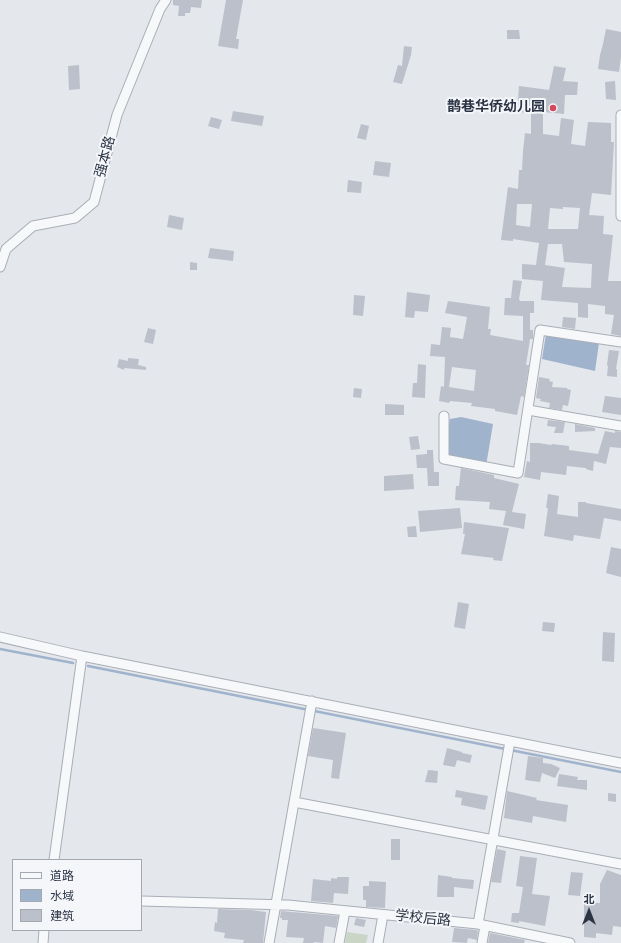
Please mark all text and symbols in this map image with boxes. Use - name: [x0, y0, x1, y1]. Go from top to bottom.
- place label: 鹊巷华侨幼儿园: [447, 100, 545, 116]
- marker: 鹊巷华侨幼儿园: [548, 103, 558, 113]
- street label: 强本路: [92, 135, 120, 179]
- legend: [12, 859, 142, 931]
- text: 道路: [50, 866, 74, 885]
- text: 水域: [50, 886, 74, 905]
- north arrow: [569, 891, 609, 931]
- text: 北: [584, 891, 595, 907]
- text: 建筑: [50, 906, 74, 925]
- street label: 学校后路: [394, 908, 452, 930]

